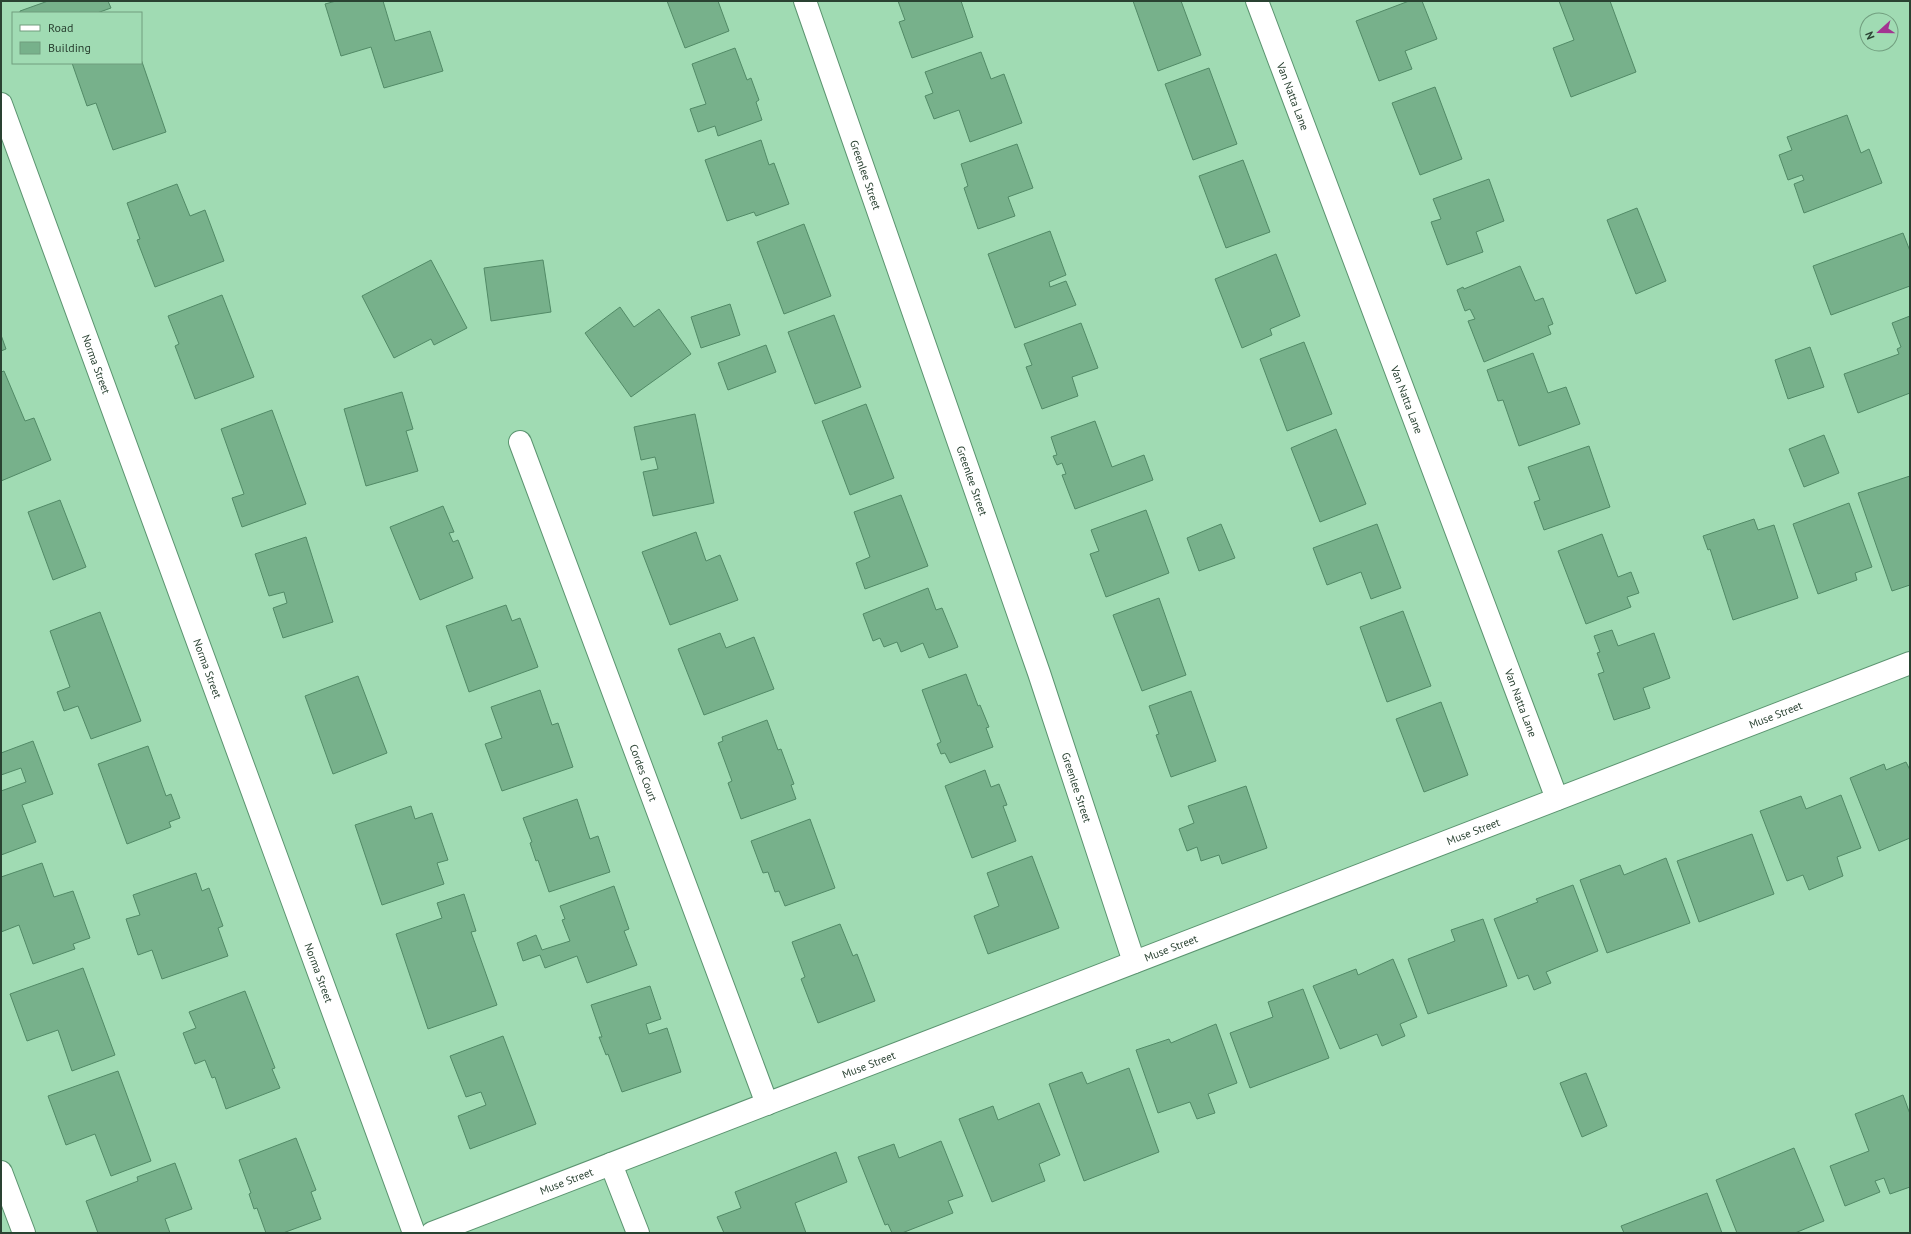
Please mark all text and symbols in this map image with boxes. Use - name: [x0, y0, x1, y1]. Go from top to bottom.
- legend: [12, 12, 142, 64]
- north arrow: [1859, 12, 1899, 52]
- text: Road: [48, 20, 73, 35]
- text: N: [1862, 30, 1877, 41]
- text: Building: [48, 40, 91, 55]
- street label: Van Natta Lane: [1273, 60, 1312, 133]
- street label: Greenlee Street: [847, 138, 884, 212]
- street label: Norma Street: [79, 332, 114, 396]
- street label: Van Natta Lane: [1387, 363, 1426, 436]
- street label: Greenlee Street: [953, 444, 991, 518]
- street label: Norma Street: [190, 637, 225, 700]
- street label: Van Natta Lane: [1501, 666, 1540, 739]
- street label: Muse Street: [1747, 698, 1804, 731]
- street label: Cordes Court: [626, 742, 661, 804]
- street label: Greenlee Street: [1059, 751, 1095, 824]
- street label: Muse Street: [1445, 815, 1502, 848]
- street label: Muse Street: [1142, 931, 1200, 965]
- street label: Norma Street: [301, 941, 336, 1005]
- street label: Muse Street: [840, 1048, 898, 1081]
- street label: Muse Street: [538, 1164, 595, 1198]

